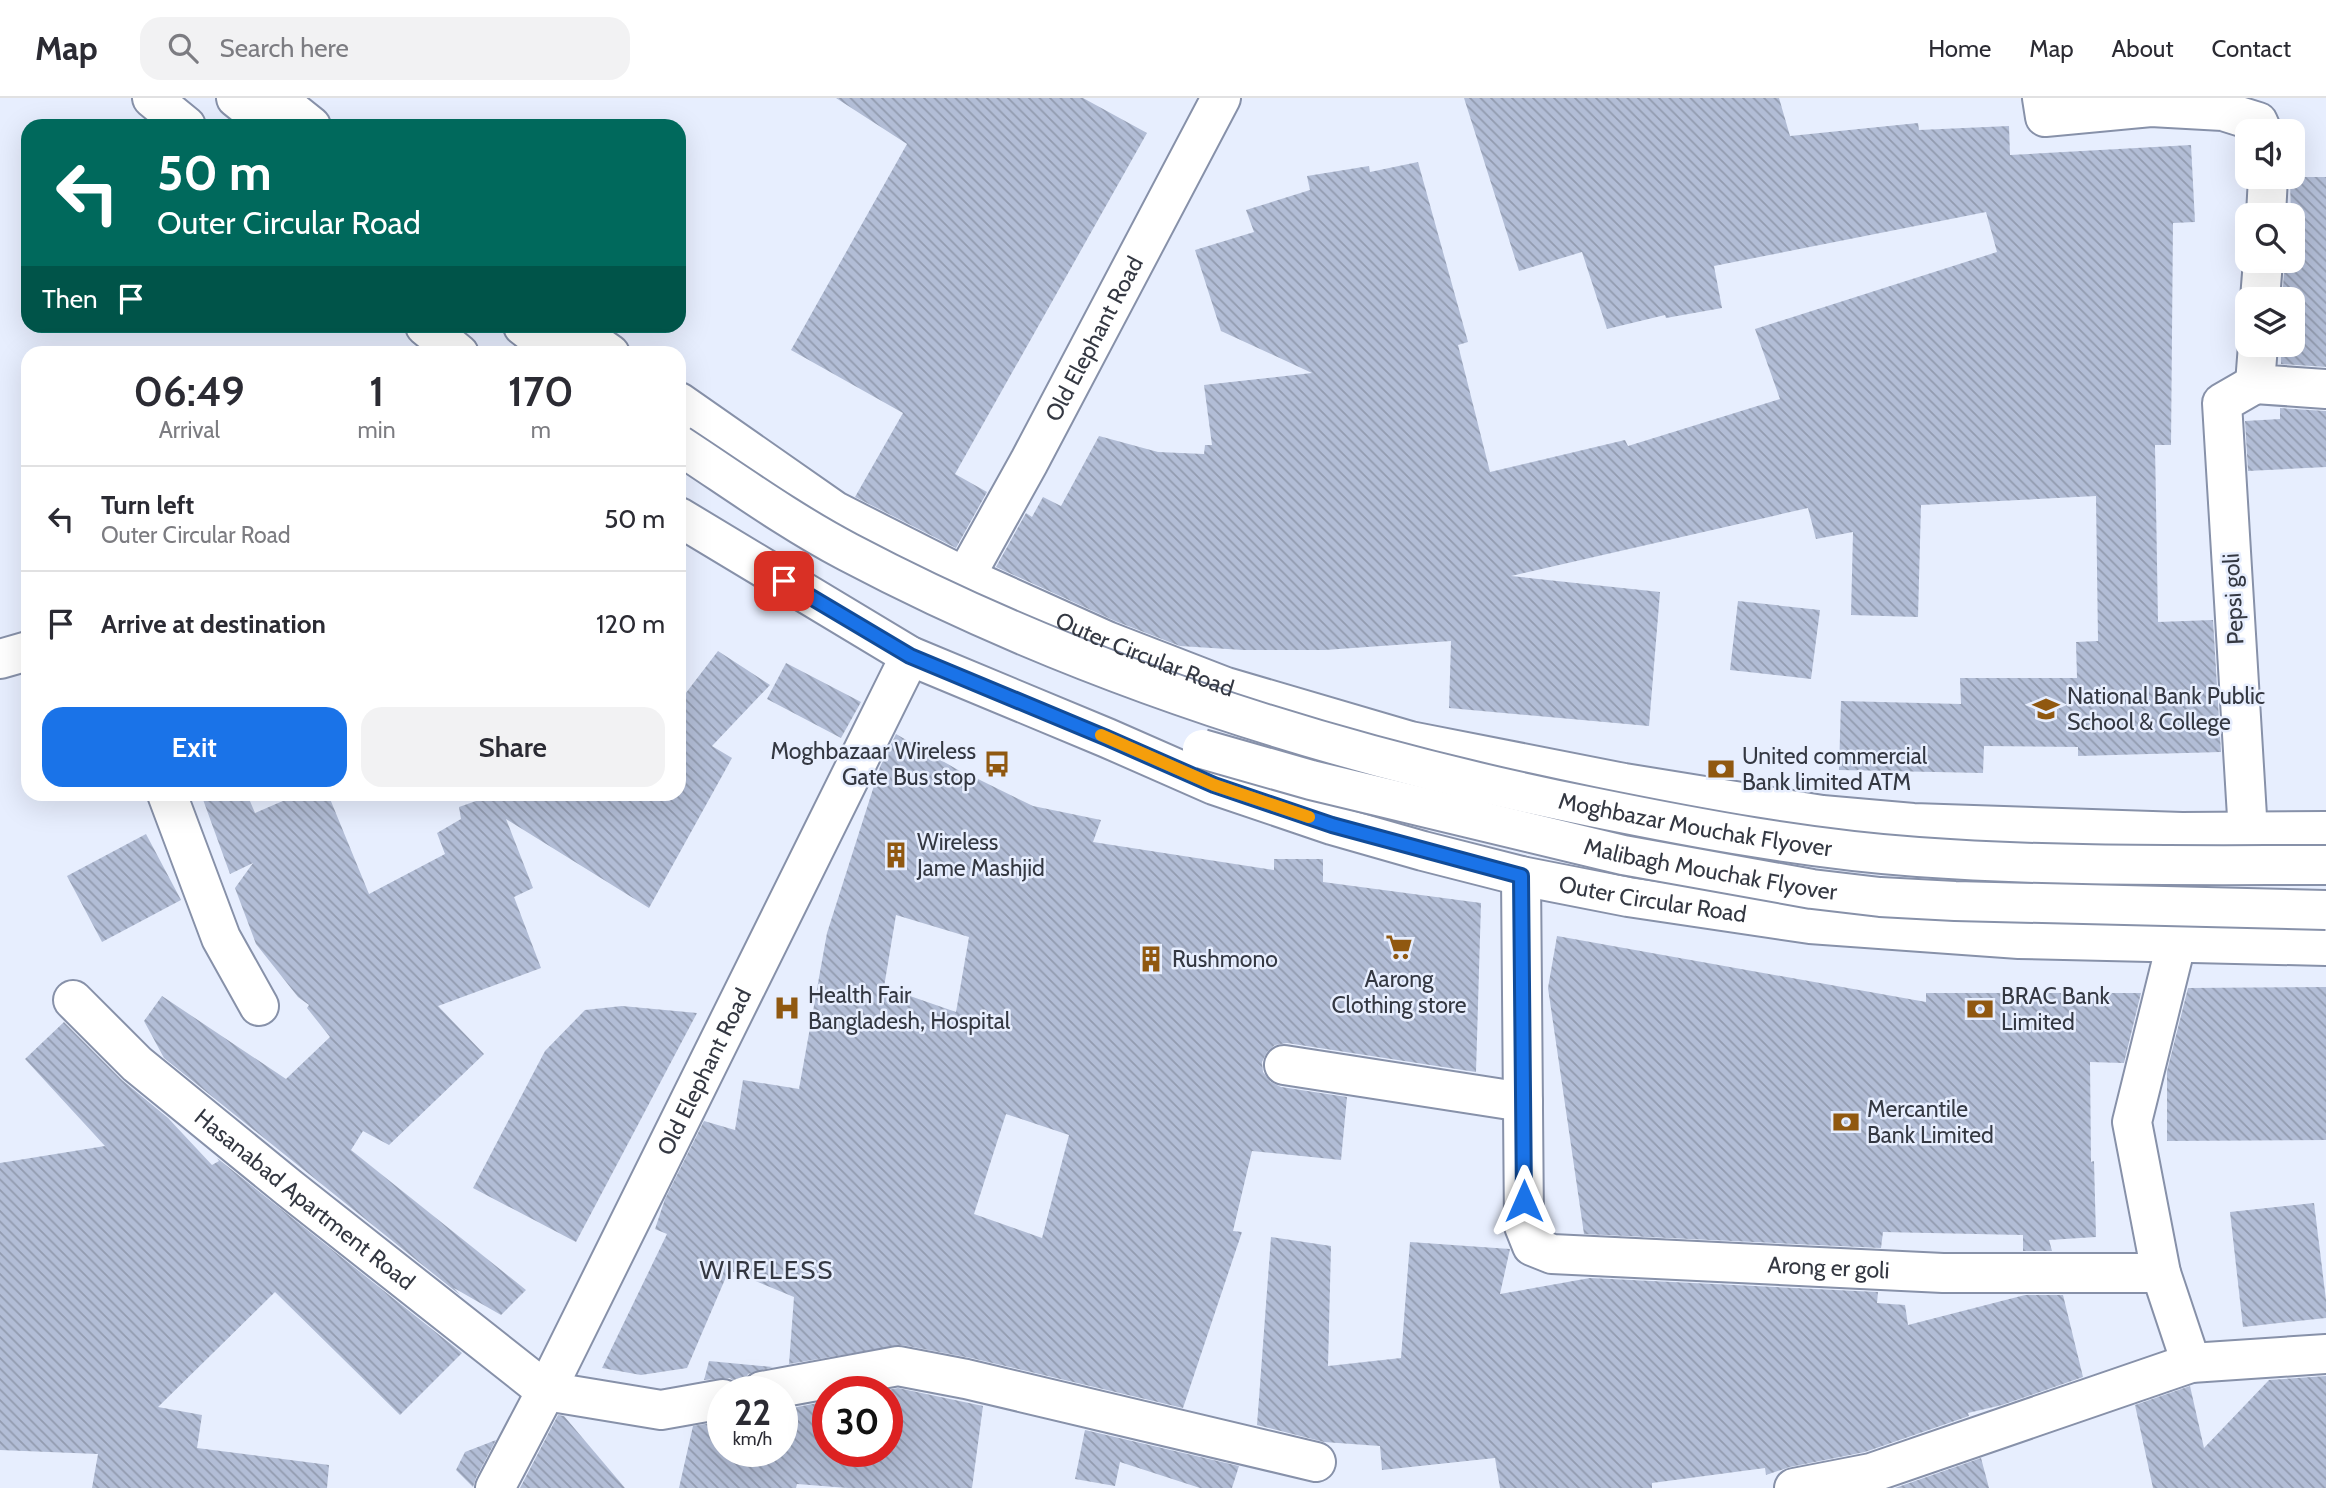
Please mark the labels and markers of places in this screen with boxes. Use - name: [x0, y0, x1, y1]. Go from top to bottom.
- pin: [754, 551, 814, 611]
- place label: National Bank Public School & College: [2067, 682, 2265, 736]
- school or university icon: National Bank Public School & College: [2031, 694, 2061, 724]
- place label: Moghbazaar Wireless Gate Bus stop: [770, 737, 976, 791]
- place label: United commercial Bank limited ATM: [1742, 742, 1928, 796]
- bus stop icon: Moghbazaar Wireless Gate Bus stop: [982, 749, 1012, 779]
- bank icon: United commercial Bank limited ATM: [1706, 754, 1736, 784]
- place label: Wireless Jame Mashjid: [916, 828, 1045, 882]
- building icon: Wireless Jame Mashjid: [881, 840, 911, 870]
- supermarket icon: Aarong Clothing store: [1384, 932, 1414, 962]
- building icon: Rushmono: [1136, 944, 1166, 974]
- place label: Rushmono: [1172, 945, 1278, 973]
- place label: Aarong Clothing store: [1331, 965, 1467, 1019]
- place label: Health Fair Bangladesh, Hospital: [808, 981, 1011, 1035]
- place label: BRAC Bank Limited: [2001, 982, 2110, 1036]
- hospital icon: Health Fair Bangladesh, Hospital: [772, 993, 802, 1023]
- bank icon: BRAC Bank Limited: [1965, 994, 1995, 1024]
- place label: Mercantile Bank Limited: [1867, 1095, 1994, 1149]
- bank icon: Mercantile Bank Limited: [1831, 1107, 1861, 1137]

